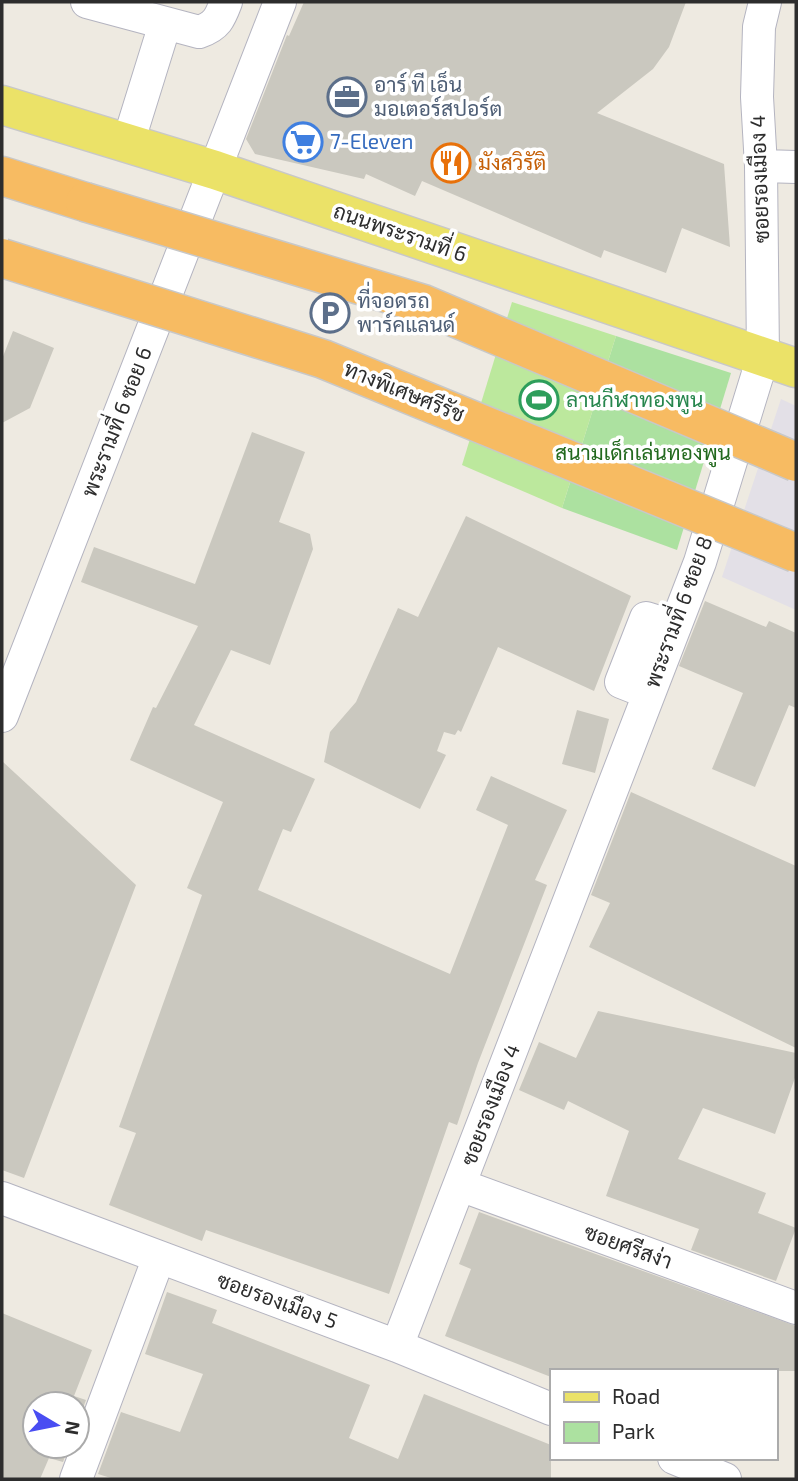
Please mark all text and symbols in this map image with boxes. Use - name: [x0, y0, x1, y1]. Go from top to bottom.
- place label: อาร์ ที เอ็น มอเตอร์สปอร์ต: [374, 70, 502, 120]
- office icon: อาร์ ที เอ็น มอเตอร์สปอร์ต: [326, 76, 368, 118]
- street label: ซอยรองเมือง 4: [744, 115, 773, 244]
- supermarket icon: 7-Eleven: [282, 121, 324, 163]
- place label: 7-Eleven: [330, 128, 413, 153]
- restaurant icon: มังสวิรัติ: [430, 142, 472, 184]
- place label: มังสวิรัติ: [478, 149, 546, 174]
- street label: ถนนพระรามที่ 6: [331, 191, 472, 266]
- place label: ที่จอดรถ พาร์คแลนด์: [357, 281, 455, 336]
- parking icon: ที่จอดรถ พาร์คแลนด์: [309, 292, 351, 334]
- street label: พระรามที่ 6 ซอย 6: [70, 341, 156, 500]
- street label: ทางพิเศษศรีรัช: [341, 355, 468, 426]
- sports icon: ลานกีฬาทองพูน: [518, 379, 560, 421]
- place label: ลานกีฬาทองพูน: [566, 386, 703, 415]
- park label: สนามเด็กเล่นทองพูน: [555, 438, 731, 468]
- street label: พระรามที่ 6 ซอย 8: [633, 530, 717, 691]
- street label: ซอยรองเมือง 4: [455, 1040, 524, 1169]
- street label: ซอยศรีสง่า: [581, 1218, 676, 1273]
- street label: ซอยรองเมือง 5: [214, 1266, 341, 1333]
- legend: [550, 1369, 777, 1460]
- text: Road: [612, 1383, 660, 1408]
- north arrow: [21, 1390, 91, 1460]
- text: Park: [612, 1418, 655, 1443]
- text: N: [61, 1419, 86, 1437]

